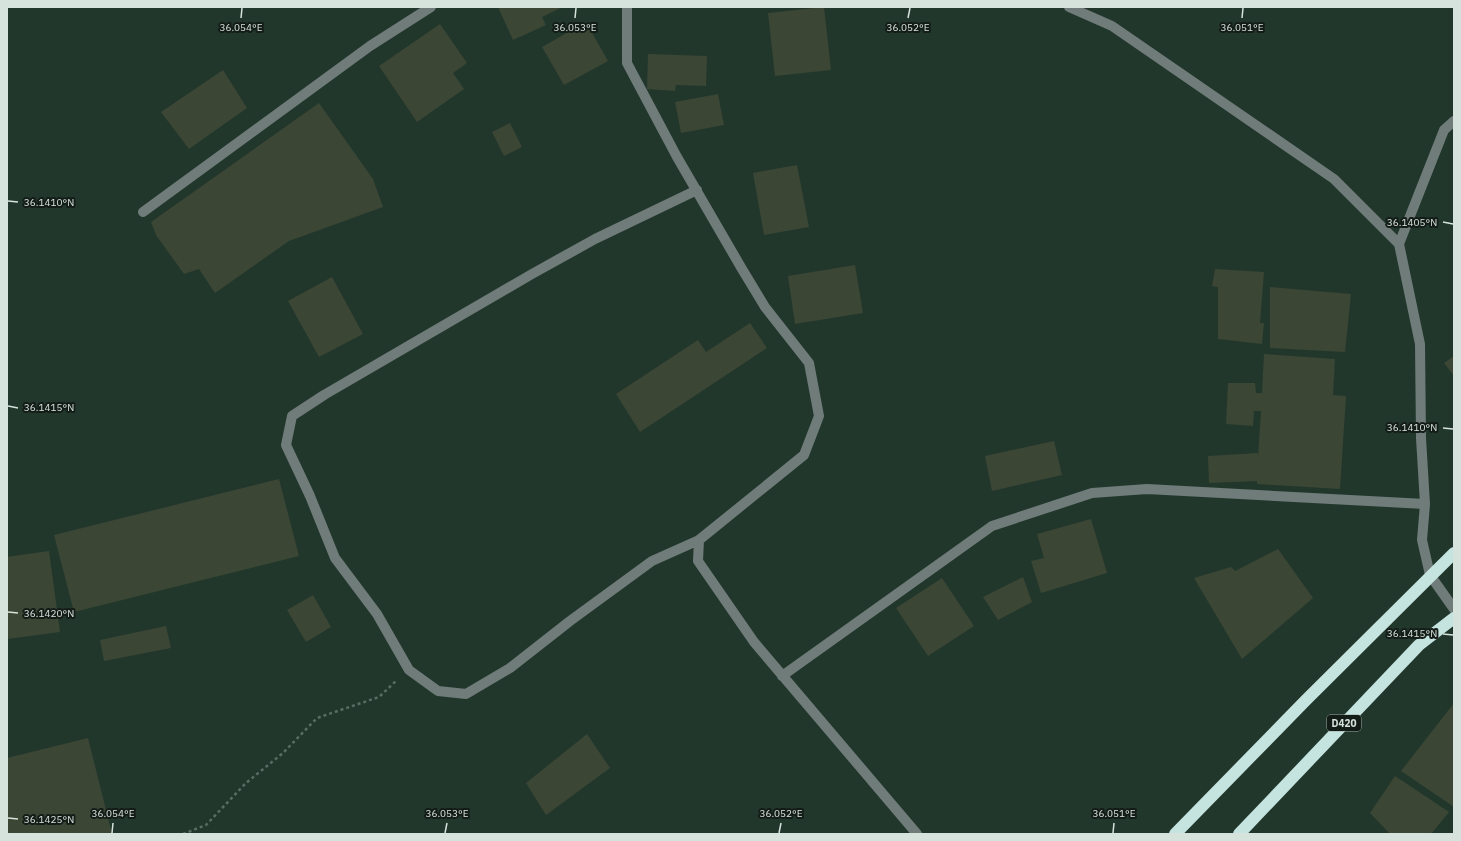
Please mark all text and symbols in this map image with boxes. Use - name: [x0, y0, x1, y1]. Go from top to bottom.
- text: 36.054°E: [219, 21, 263, 34]
- text: 36.053°E: [553, 21, 597, 34]
- text: 36.052°E: [886, 21, 930, 34]
- text: 36.051°E: [1220, 21, 1264, 34]
- text: 36.1410°N: [24, 196, 74, 209]
- text: 36.1405°N: [1387, 216, 1437, 229]
- text: 36.1415°N: [24, 401, 74, 414]
- text: 36.1410°N: [1387, 421, 1437, 434]
- text: 36.1420°N: [24, 607, 74, 620]
- text: 36.1415°N: [1387, 627, 1437, 640]
- road number: D420: [1327, 715, 1361, 731]
- text: 36.054°E: [91, 807, 135, 820]
- text: 36.053°E: [425, 807, 469, 820]
- text: 36.052°E: [759, 807, 803, 820]
- text: 36.051°E: [1092, 807, 1136, 820]
- text: 36.1425°N: [24, 813, 74, 826]

